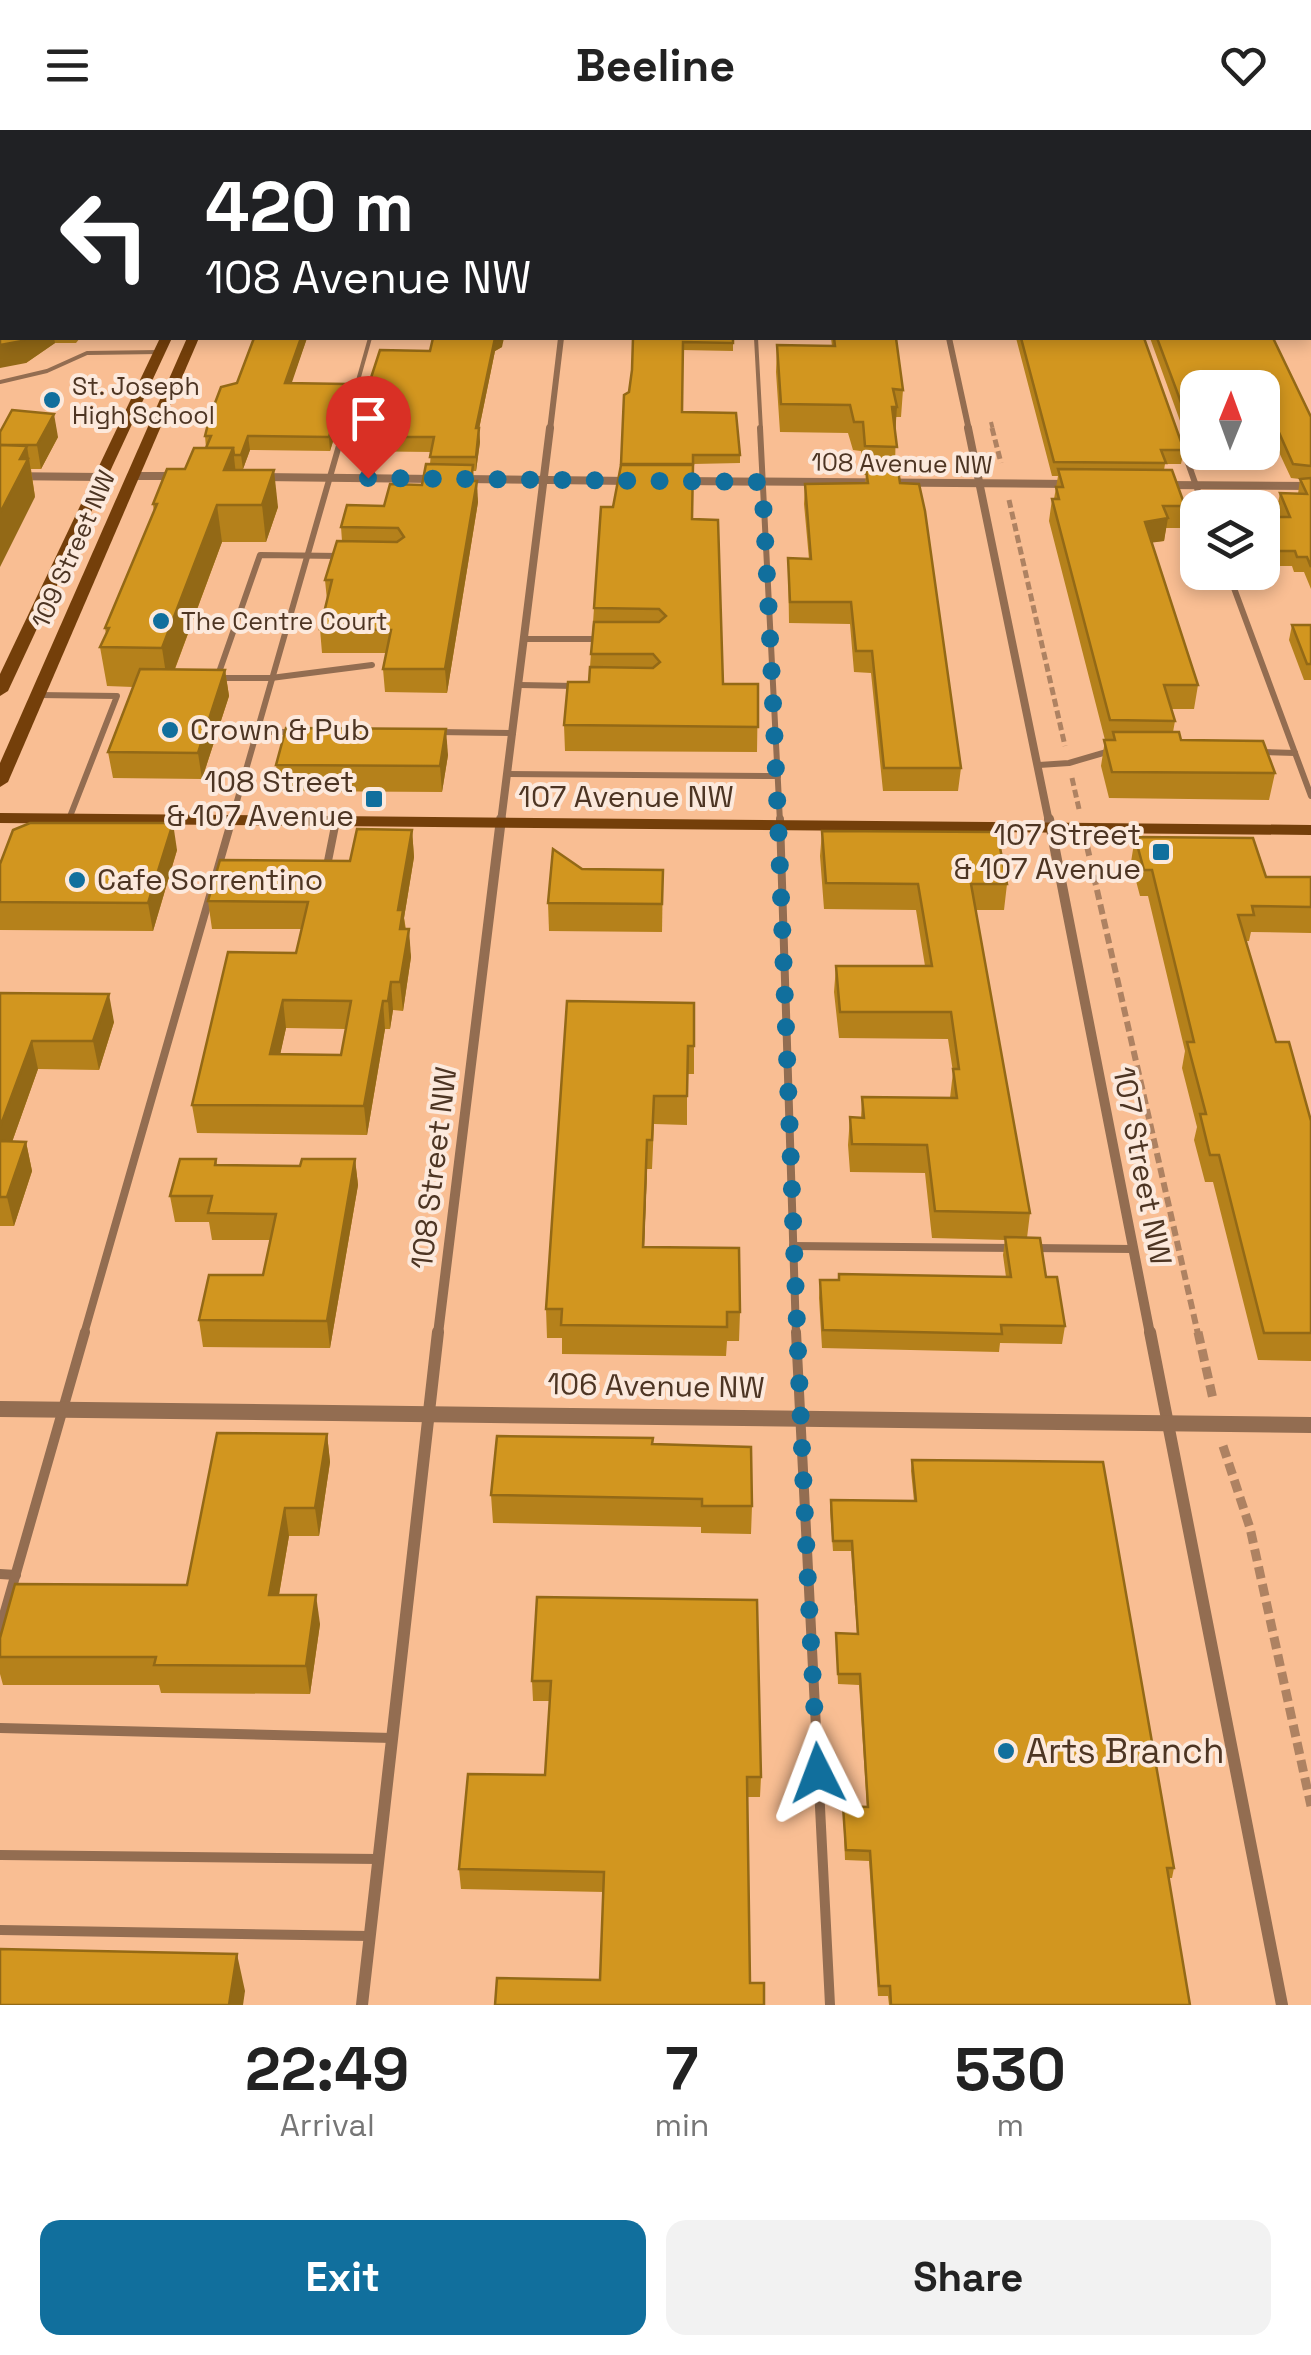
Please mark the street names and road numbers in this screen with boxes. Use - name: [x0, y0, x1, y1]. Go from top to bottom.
- street label: 108 Avenue NW: [811, 445, 993, 481]
- street label: 109 Street NW: [24, 465, 122, 633]
- street label: 107 Avenue NW: [518, 777, 734, 816]
- street label: 107 Street NW: [1104, 1063, 1181, 1268]
- street label: 108 Street NW: [402, 1064, 465, 1271]
- street label: 106 Avenue NW: [547, 1364, 765, 1407]

